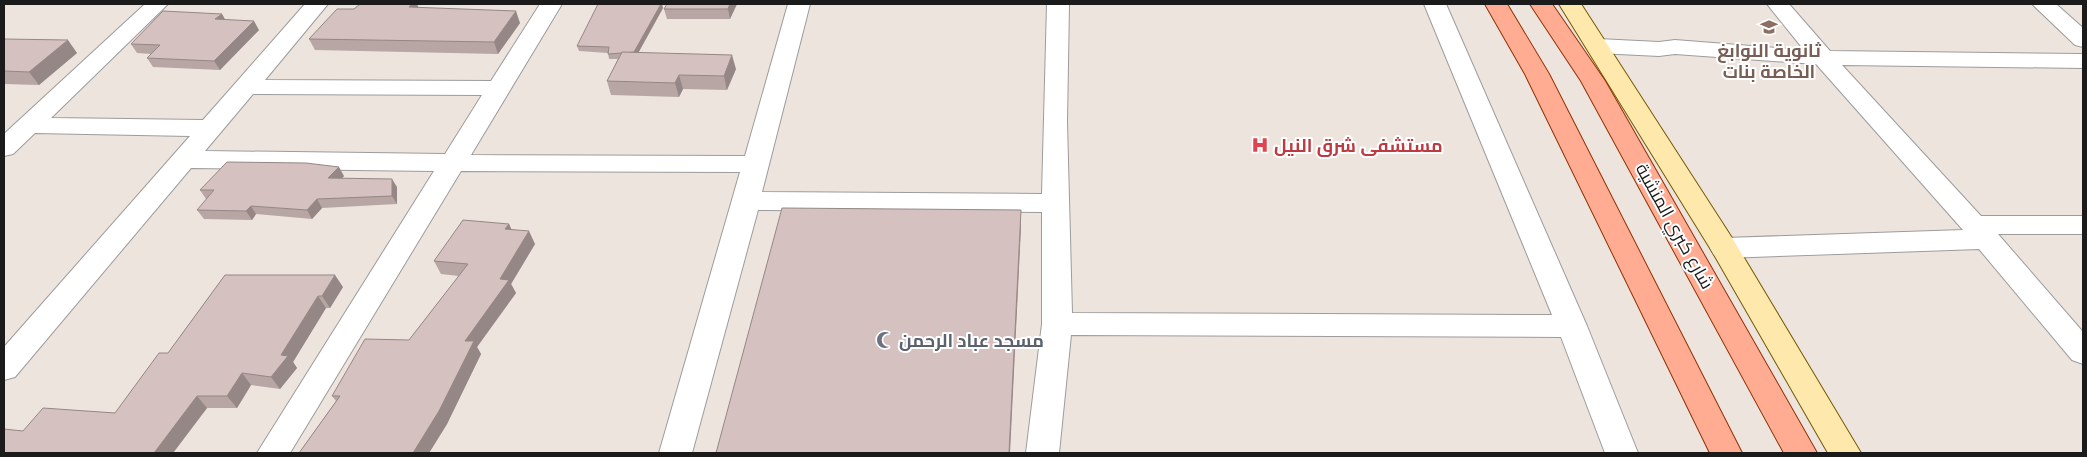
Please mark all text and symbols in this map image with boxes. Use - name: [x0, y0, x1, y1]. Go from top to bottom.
- school or university icon: ثانوية النوابغ الخاصة بنات: [1759, 17, 1779, 37]
- place label: ثانوية النوابغ الخاصة بنات: [1717, 39, 1821, 83]
- place label: مستشفى شرق النيل: [1274, 134, 1443, 157]
- hospital icon: مستشفى شرق النيل: [1250, 135, 1270, 155]
- street label: شارع كبري المنشية: [1628, 159, 1719, 295]
- place label: مسجد عباد الرحمن: [899, 329, 1044, 352]
- mosque icon: مسجد عباد الرحمن: [875, 330, 895, 350]

